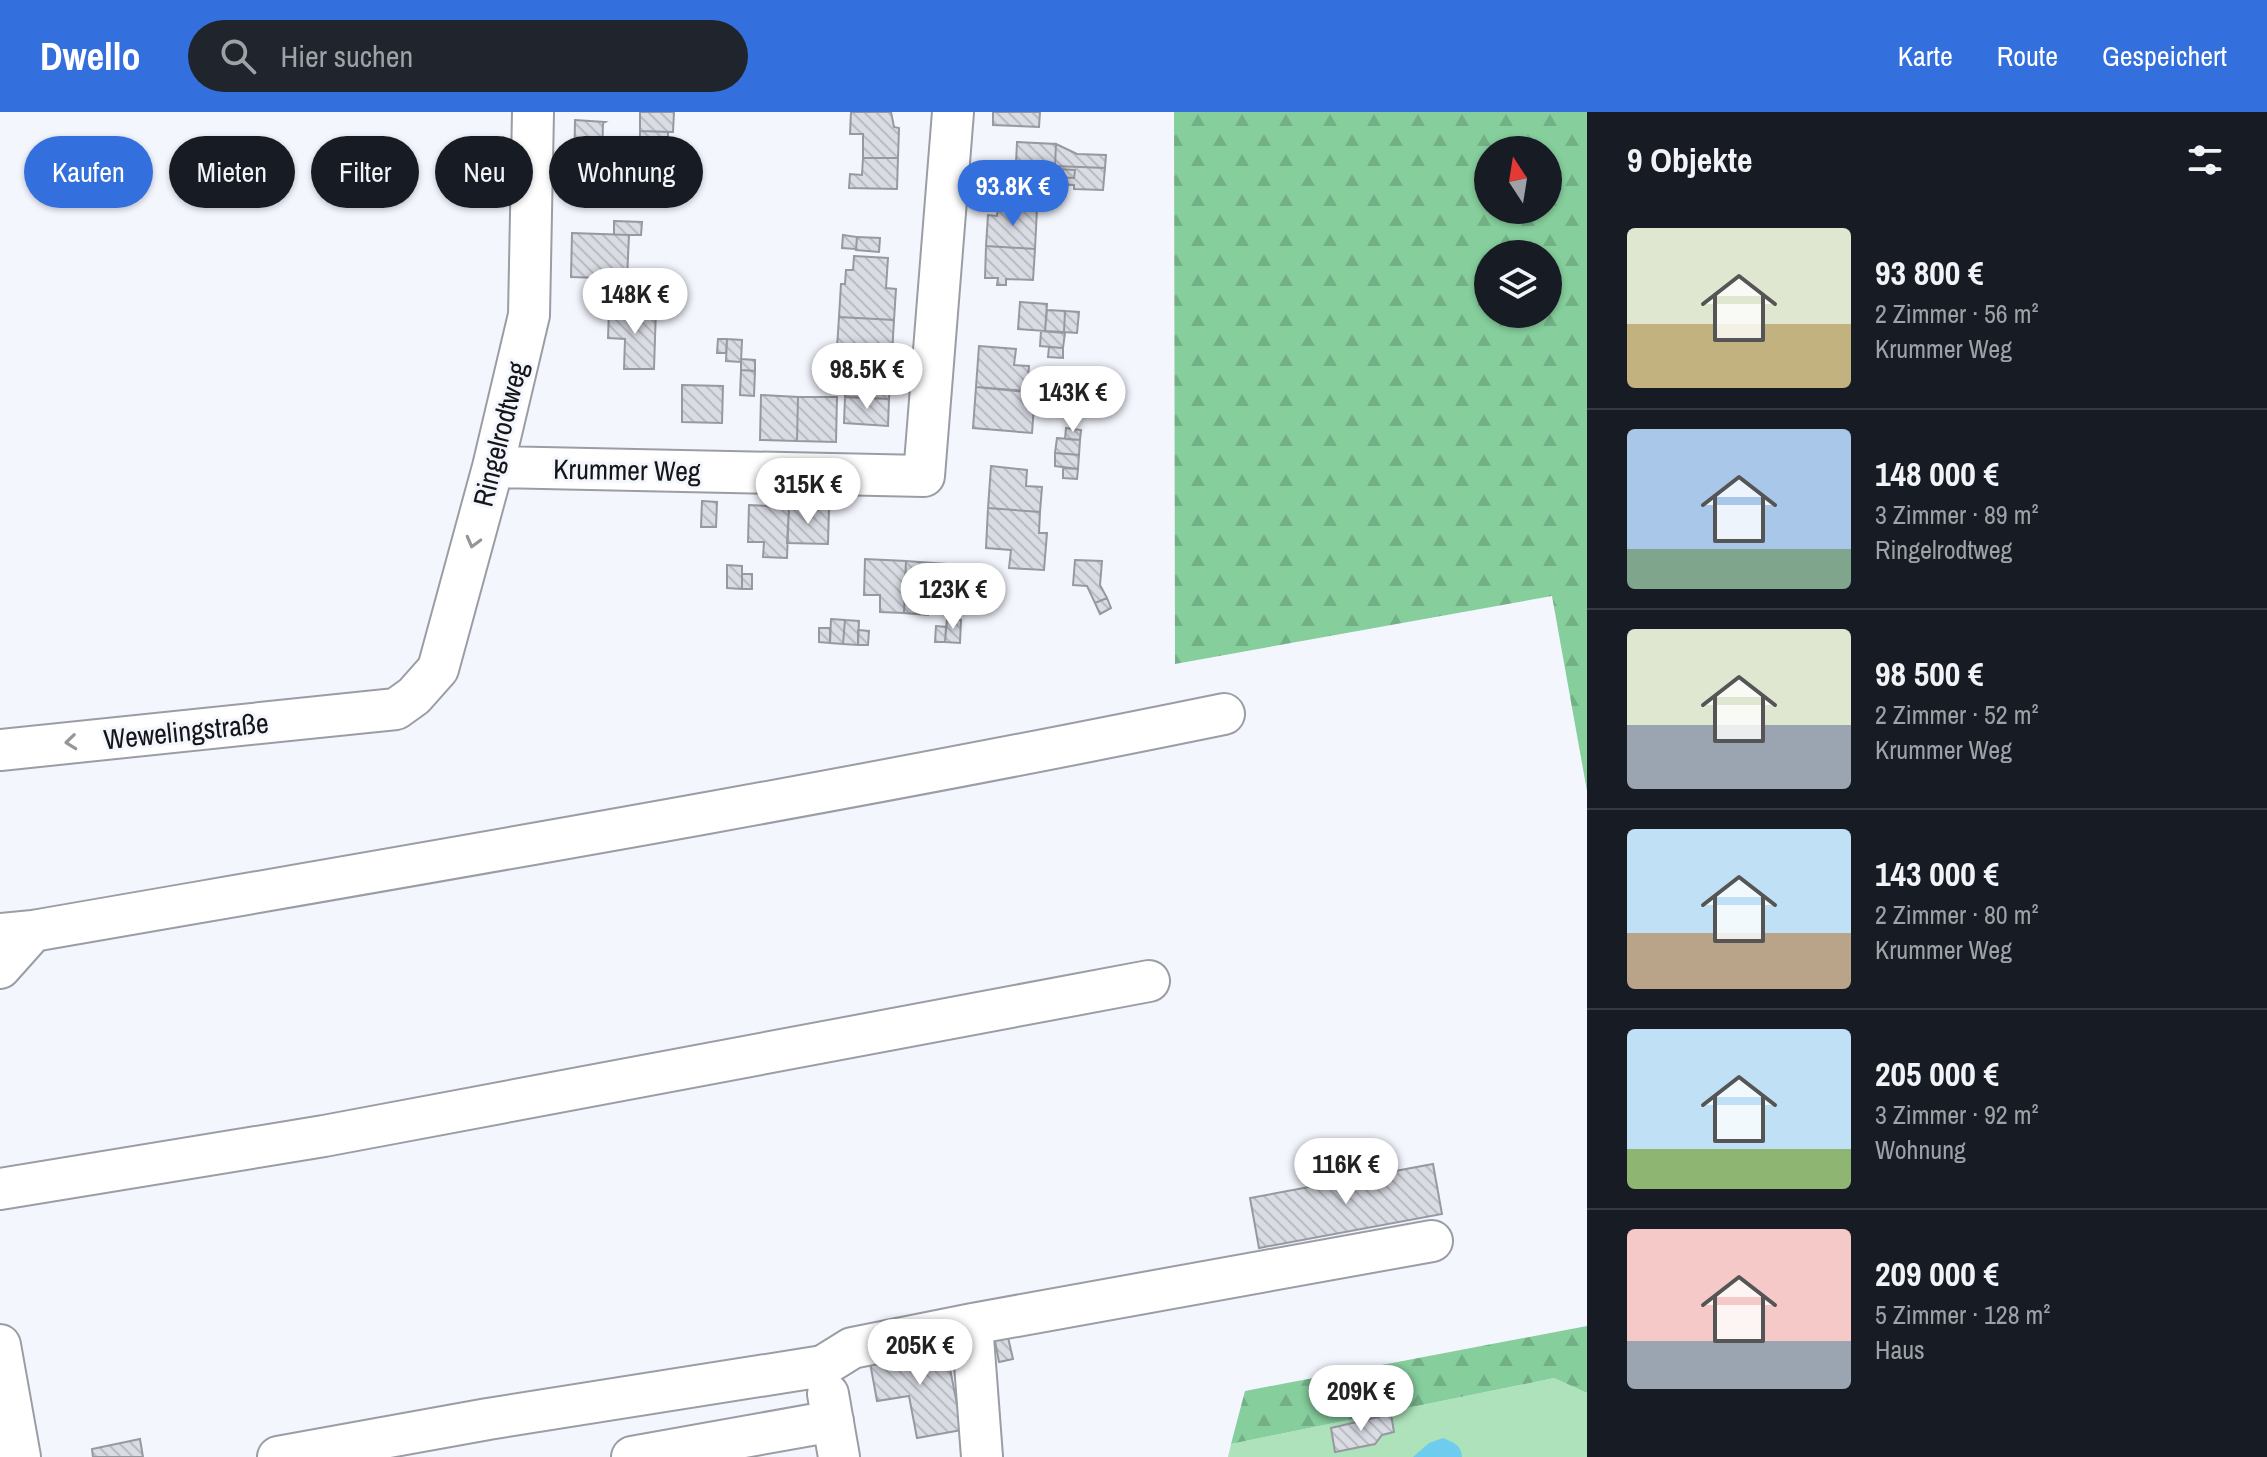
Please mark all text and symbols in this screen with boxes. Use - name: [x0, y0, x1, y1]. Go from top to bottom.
- search box: [188, 20, 748, 92]
- text: Dwello: [40, 31, 140, 82]
- icon: search: [216, 34, 260, 78]
- text: Hier suchen: [280, 36, 413, 76]
- text: Karte: [1898, 37, 1953, 75]
- text: Route: [1997, 37, 2058, 75]
- text: Gespeichert: [2102, 37, 2227, 75]
- chip: Kaufen: [24, 136, 153, 208]
- chip: Mieten: [169, 136, 295, 208]
- chip: Filter: [311, 136, 419, 208]
- chip: Neu: [435, 136, 533, 208]
- chip: Wohnung: [549, 136, 703, 208]
- north arrow: [1474, 136, 1562, 224]
- map controls: [1474, 136, 1562, 328]
- text: 9 Objekte: [1627, 137, 1753, 183]
- icon: filters: [2183, 138, 2227, 182]
- pin: 93.8K €: [939, 160, 1087, 228]
- text: 93.8K €: [976, 168, 1050, 203]
- button: layers: [1474, 240, 1562, 328]
- text: 93 800 €: [1875, 250, 1984, 296]
- icon: home: [1691, 260, 1787, 356]
- pin: 148K €: [570, 268, 700, 336]
- text: 148K €: [601, 276, 669, 311]
- text: 2 Zimmer · 56 m²: [1875, 296, 2039, 331]
- text: Krummer Weg: [1875, 331, 2012, 366]
- pin: 98.5K €: [793, 343, 941, 411]
- text: 98.5K €: [830, 351, 904, 386]
- street label: Ringelrodtweg: [464, 357, 536, 510]
- pin: 143K €: [1008, 366, 1138, 434]
- text: 143K €: [1039, 374, 1107, 409]
- street label: Krummer Weg: [553, 450, 701, 490]
- text: 148 000 €: [1875, 451, 1999, 497]
- pin: 315K €: [743, 458, 873, 526]
- icon: home: [1691, 461, 1787, 557]
- text: 315K €: [774, 466, 842, 501]
- text: 3 Zimmer · 89 m²: [1875, 497, 2039, 532]
- text: Ringelrodtweg: [1875, 532, 2012, 567]
- one-way arrow: [465, 534, 482, 548]
- pin: 123K €: [888, 563, 1018, 631]
- text: 123K €: [919, 571, 987, 606]
- text: 98 500 €: [1875, 651, 1984, 697]
- icon: home: [1691, 661, 1787, 757]
- text: 2 Zimmer · 52 m²: [1875, 697, 2039, 732]
- street label: Wewelingstraße: [102, 703, 270, 759]
- text: Krummer Weg: [1875, 732, 2012, 767]
- one-way arrow: [64, 734, 77, 751]
- text: 143 000 €: [1875, 851, 1999, 897]
- icon: home: [1691, 861, 1787, 957]
- text: 2 Zimmer · 80 m²: [1875, 897, 2039, 932]
- text: Krummer Weg: [1875, 932, 2012, 967]
- text: 205 000 €: [1875, 1051, 1999, 1097]
- icon: home: [1691, 1061, 1787, 1157]
- text: 3 Zimmer · 92 m²: [1875, 1097, 2039, 1132]
- text: Wohnung: [1875, 1132, 1966, 1167]
- pin: 116K €: [1281, 1138, 1411, 1206]
- text: 116K €: [1312, 1146, 1380, 1181]
- text: 209 000 €: [1875, 1251, 1999, 1297]
- icon: home: [1691, 1261, 1787, 1357]
- text: 5 Zimmer · 128 m²: [1875, 1297, 2050, 1332]
- pin: 205K €: [855, 1319, 985, 1387]
- text: 205K €: [886, 1327, 954, 1362]
- text: Haus: [1875, 1332, 1925, 1367]
- pin: 209K €: [1296, 1365, 1426, 1433]
- text: 209K €: [1327, 1373, 1395, 1408]

